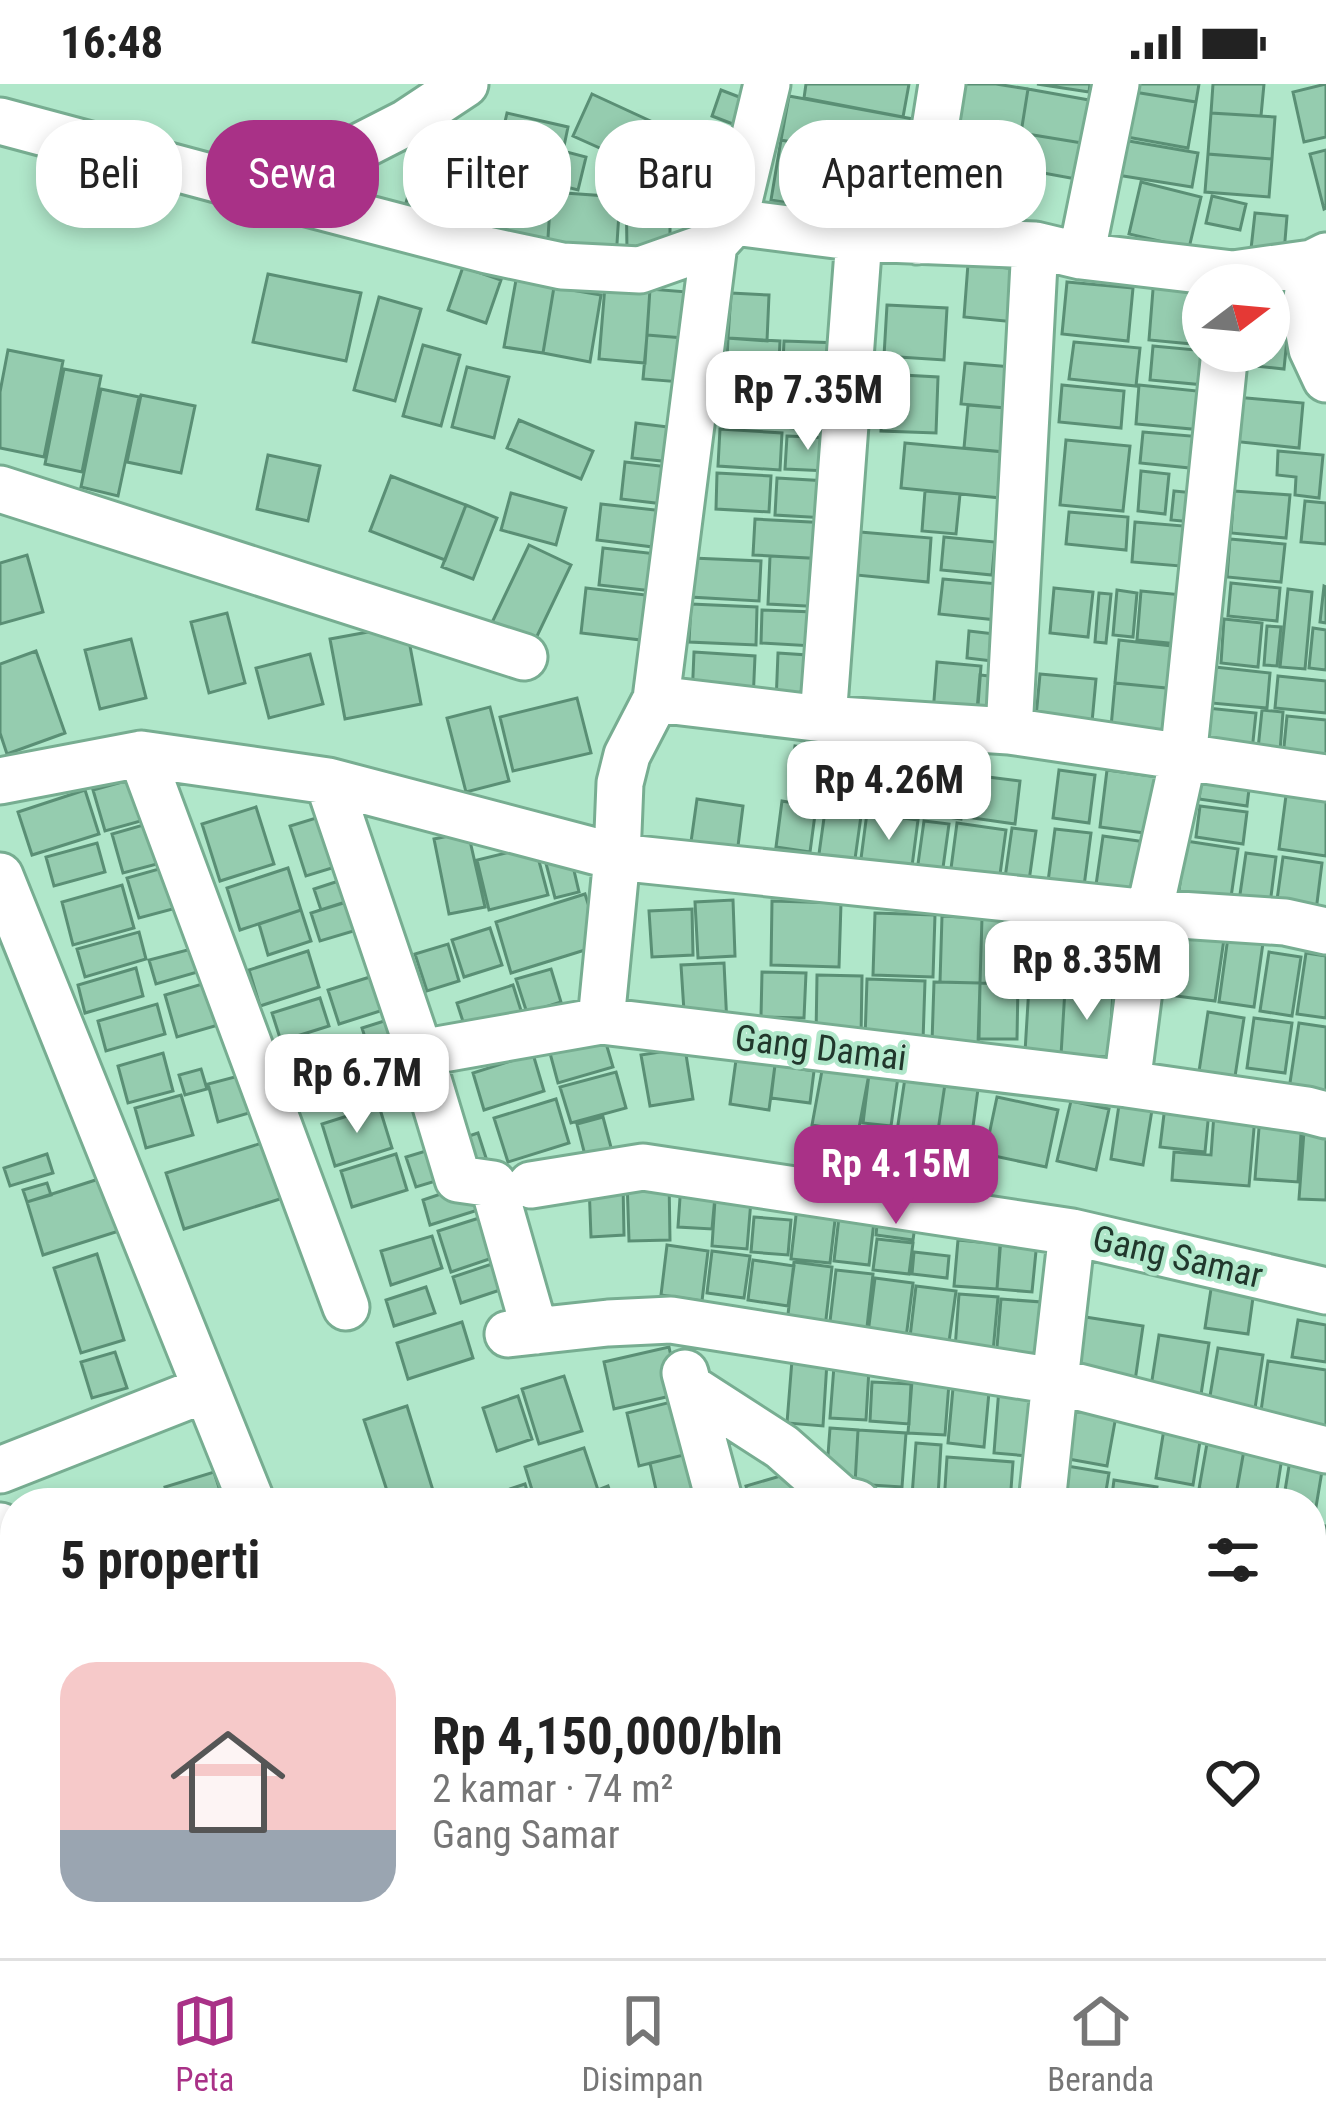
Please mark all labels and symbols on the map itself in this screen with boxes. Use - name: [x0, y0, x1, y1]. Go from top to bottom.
- north arrow: [1182, 264, 1290, 372]
- pin: Rp 7.35M: [684, 351, 932, 453]
- pin: Rp 4.26M: [765, 741, 1013, 843]
- pin: Rp 8.35M: [963, 921, 1211, 1023]
- street label: Gang Damai: [733, 1017, 909, 1079]
- pin: Rp 6.7M: [246, 1034, 468, 1136]
- pin: Rp 4.15M: [772, 1125, 1020, 1227]
- street label: Gang Samar: [1089, 1217, 1267, 1297]

